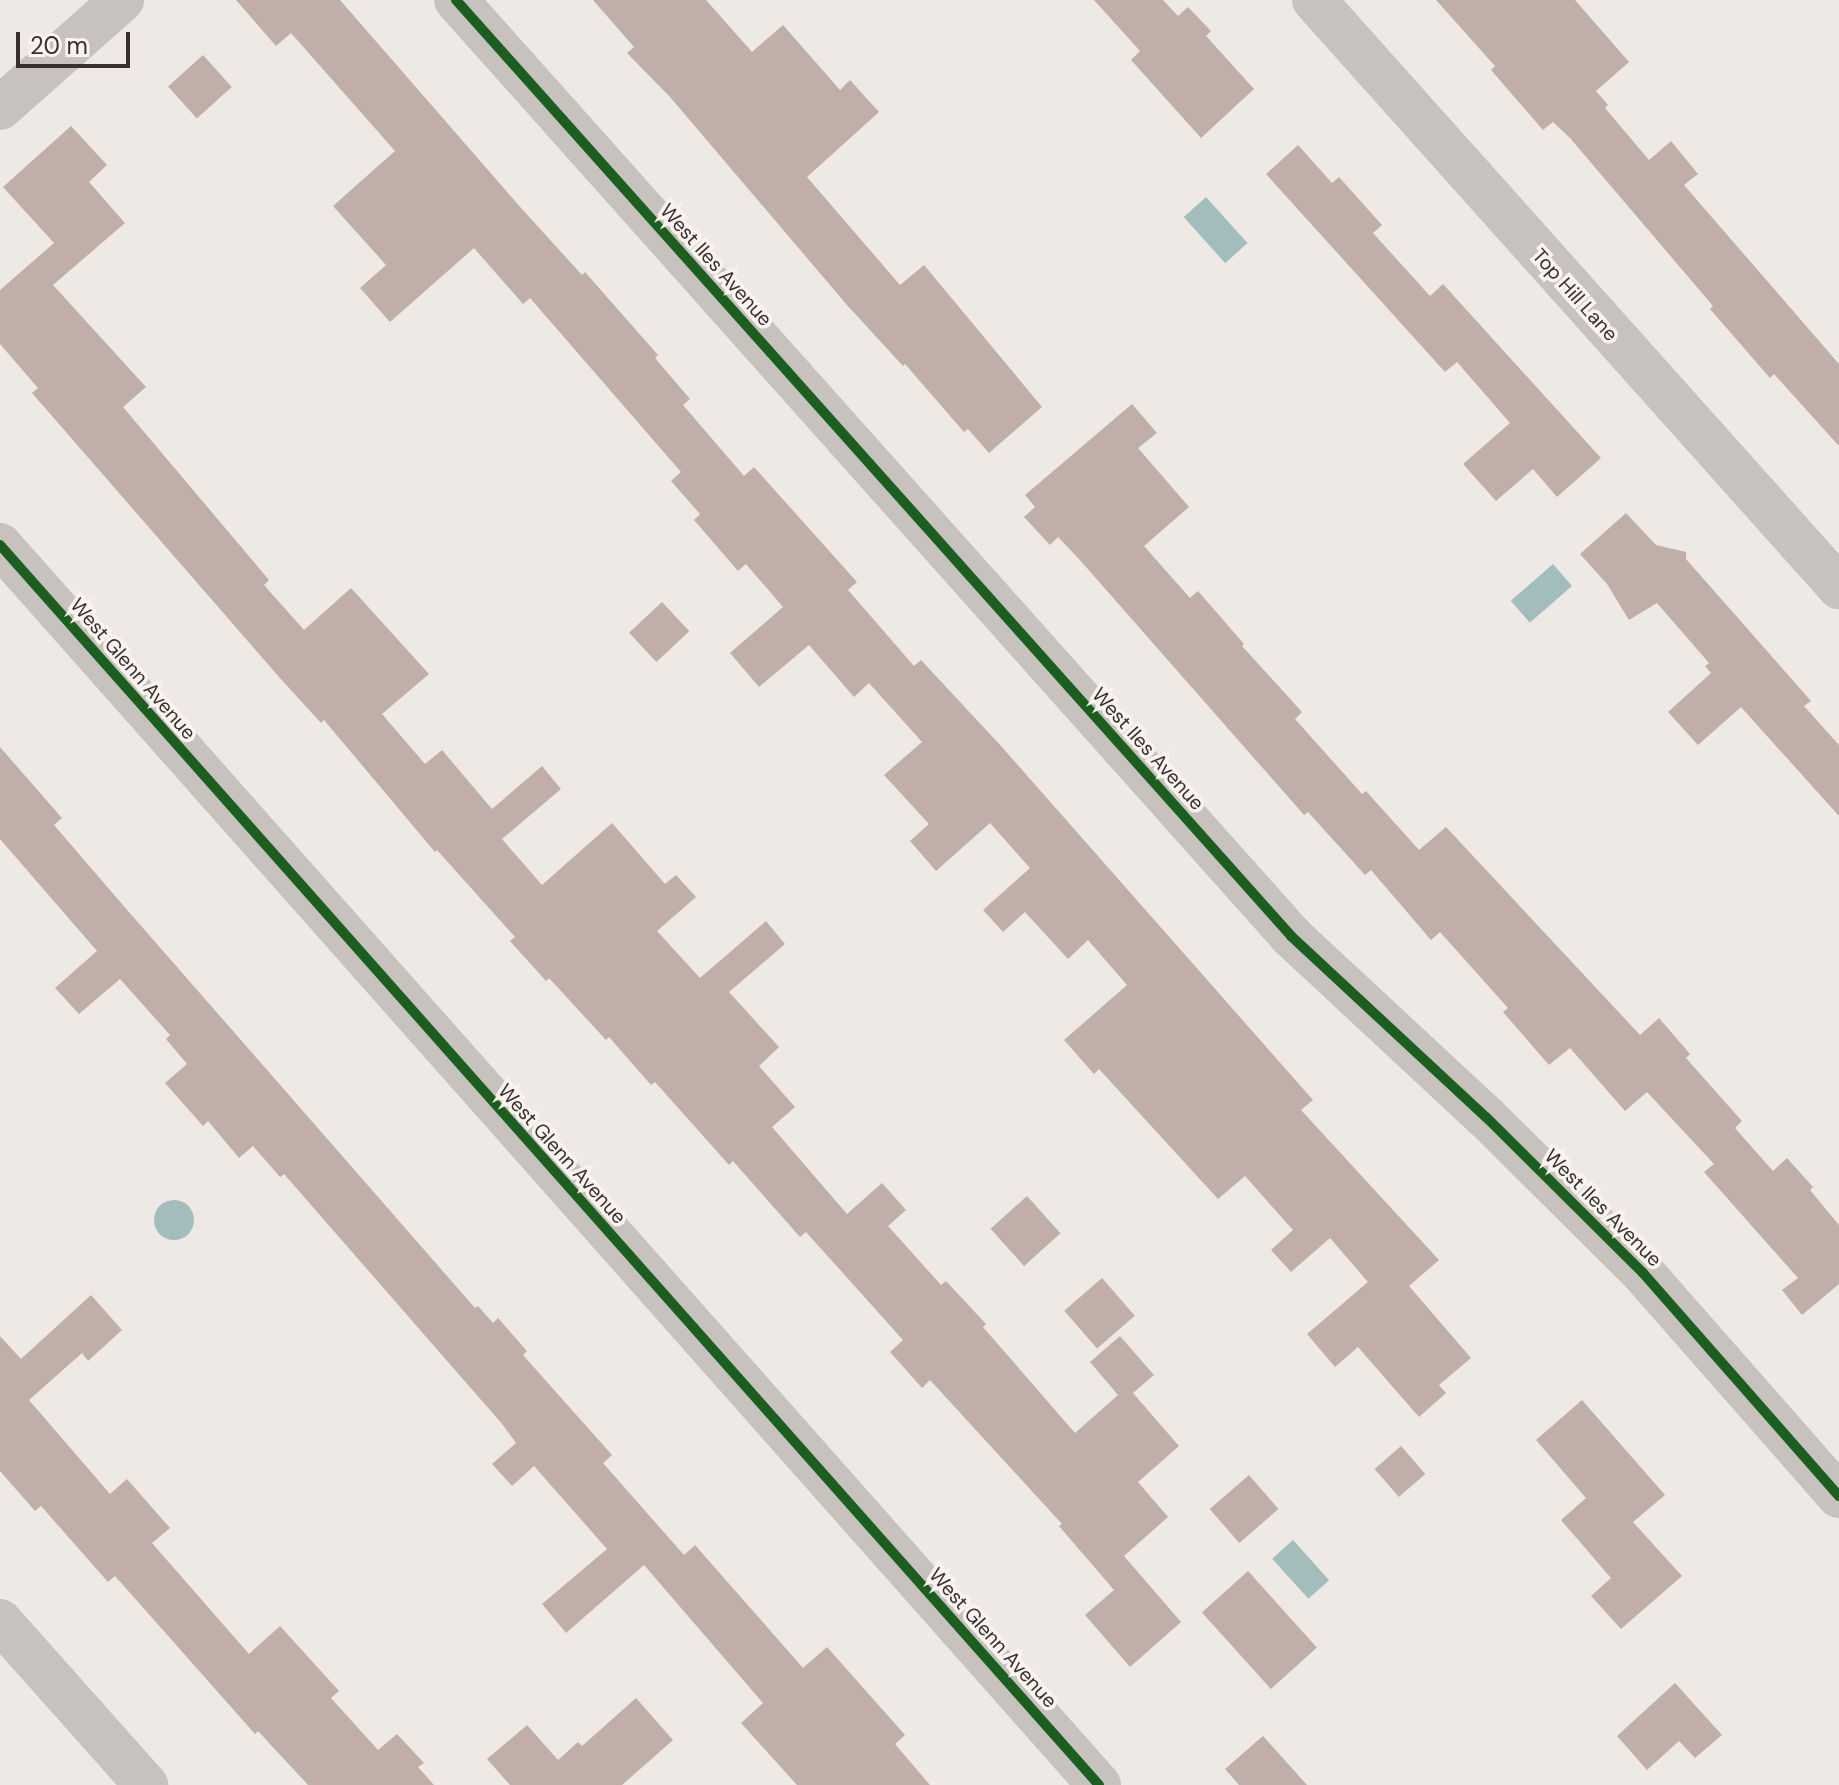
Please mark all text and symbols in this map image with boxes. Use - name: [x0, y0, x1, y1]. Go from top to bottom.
- scale bar: [20, 16, 134, 66]
- text: 20 m: [30, 30, 88, 61]
- street label: West Iles Avenue: [655, 199, 777, 331]
- street label: Top Hill Lane: [1527, 244, 1623, 346]
- street label: West Glenn Avenue: [65, 593, 201, 745]
- street label: West Iles Avenue: [1087, 683, 1209, 815]
- street label: West Glenn Avenue: [493, 1079, 631, 1229]
- street label: West Iles Avenue: [1539, 1144, 1667, 1272]
- street label: West Glenn Avenue: [924, 1563, 1062, 1713]

